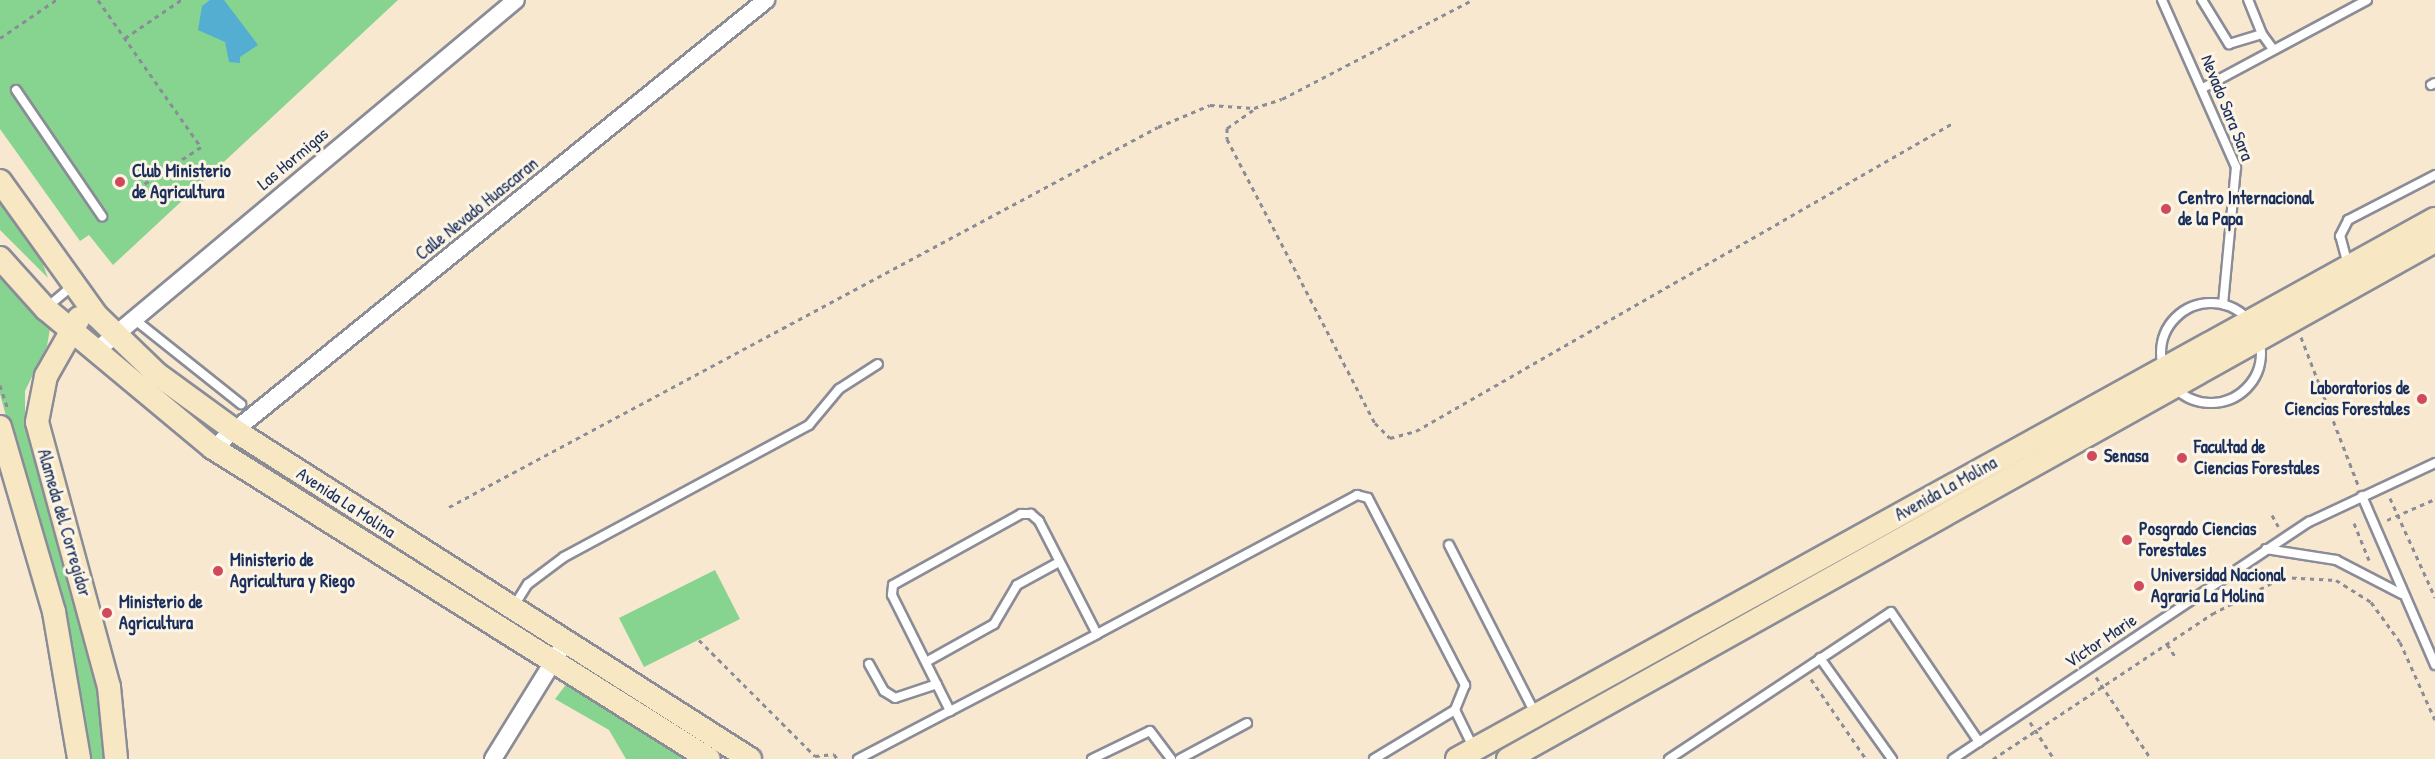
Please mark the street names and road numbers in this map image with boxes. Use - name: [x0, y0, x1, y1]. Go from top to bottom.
- street label: Nevado Sara Sara: [2196, 52, 2258, 164]
- street label: Las Hormigas: [253, 123, 333, 195]
- street label: Calle Nevado Huascaran: [411, 153, 543, 265]
- street label: Alameda del Corregidor: [33, 447, 95, 599]
- street label: Avenida La Molina: [1891, 452, 2001, 526]
- street label: Avenida La Molina: [293, 463, 399, 543]
- street label: Víctor Marie: [2061, 609, 2141, 673]

